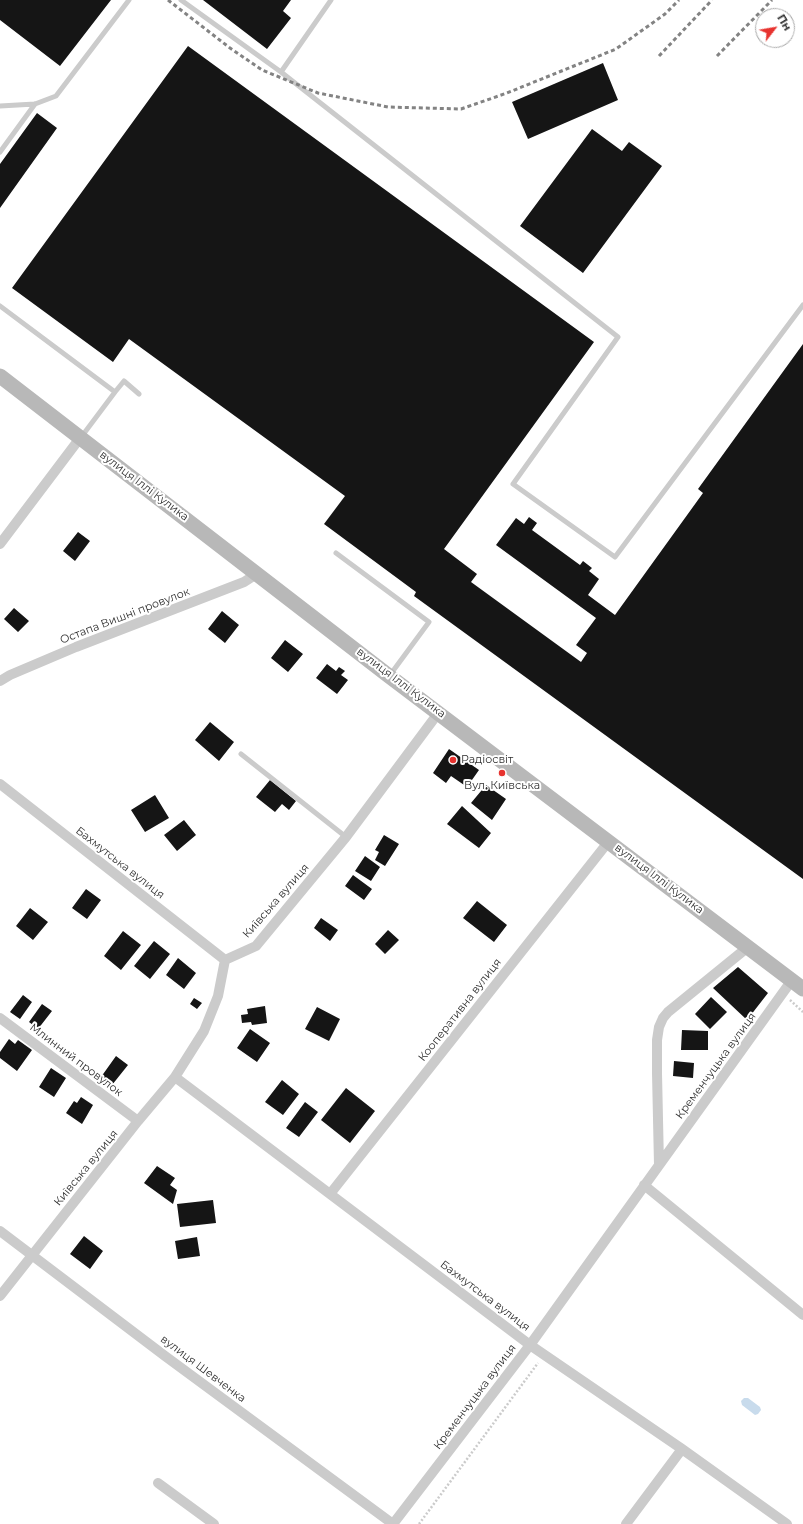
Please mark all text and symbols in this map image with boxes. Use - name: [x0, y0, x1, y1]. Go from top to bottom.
- north arrow: [755, 8, 795, 48]
- text: Пн: [774, 12, 795, 33]
- street label: вулиця Іллі Кулика: [97, 448, 191, 524]
- street label: Остапа Вишні провулок: [58, 585, 192, 647]
- street label: вулиця Іллі Кулика: [354, 645, 448, 721]
- place label: Радіосвіт: [461, 753, 513, 767]
- marker: Радіосвіт: [448, 755, 458, 765]
- marker: Вул. Київська: [497, 768, 507, 778]
- place label: Вул. Київська: [464, 779, 540, 793]
- street label: Бахмутська вулиця: [73, 824, 167, 902]
- street label: вулиця Іллі Кулика: [612, 841, 706, 917]
- street label: Київська вулиця: [240, 861, 312, 941]
- street label: Кооперативна вулиця: [416, 956, 504, 1064]
- street label: Кременчуцька вулиця: [673, 1010, 759, 1122]
- street label: Млинний провулок: [27, 1021, 125, 1099]
- street label: Київська вулиця: [51, 1127, 121, 1209]
- street label: Бахмутська вулиця: [437, 1258, 533, 1334]
- street label: вулиця Шевченка: [158, 1333, 248, 1405]
- street label: Кременчуцька вулиця: [431, 1342, 519, 1452]

